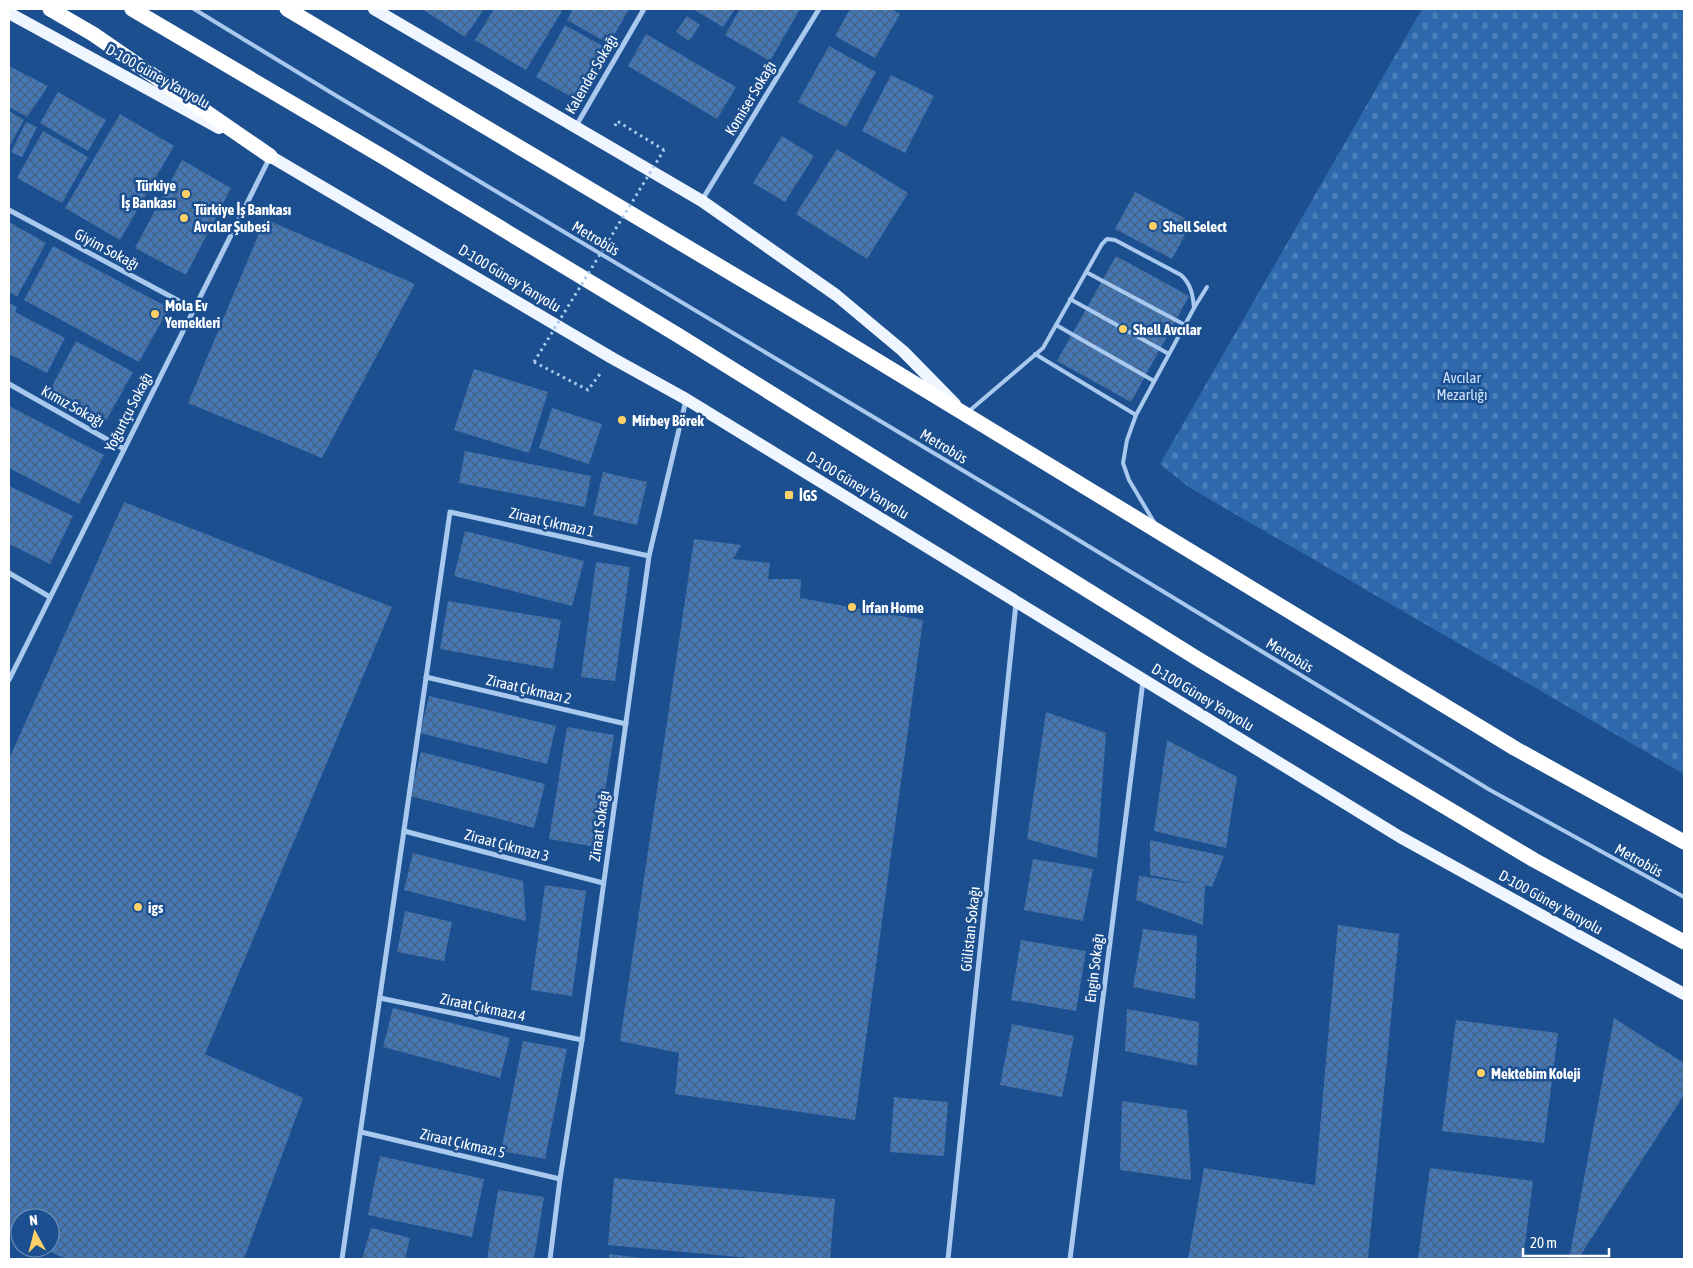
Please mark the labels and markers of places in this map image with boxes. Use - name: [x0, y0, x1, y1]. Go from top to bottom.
- place label: Türkiye İş Bankası: [121, 177, 176, 211]
- marker: Türkiye İş Bankası: [180, 188, 192, 200]
- place label: Türkiye İş Bankası Avcılar Şubesi: [193, 201, 291, 235]
- marker: Türkiye İş Bankası Avcılar Şubesi: [178, 212, 190, 224]
- place label: Shell Select: [1163, 218, 1228, 235]
- marker: Shell Select: [1147, 220, 1159, 232]
- place label: Mola Ev Yemekleri: [164, 297, 220, 331]
- marker: Mola Ev Yemekleri: [149, 308, 161, 320]
- place label: Shell Avcılar: [1133, 321, 1202, 338]
- marker: Shell Avcılar: [1117, 323, 1129, 335]
- place label: Mirbey Börek: [632, 412, 704, 429]
- marker: Mirbey Börek: [616, 414, 628, 426]
- place label: İGS: [799, 487, 818, 504]
- marker: İGS: [783, 489, 795, 501]
- place label: İrfan Home: [862, 599, 924, 616]
- marker: İrfan Home: [846, 601, 858, 613]
- place label: igs: [148, 899, 164, 916]
- marker: igs: [132, 901, 144, 913]
- place label: Mektebim Koleji: [1491, 1065, 1581, 1082]
- marker: Mektebim Koleji: [1475, 1067, 1487, 1079]

